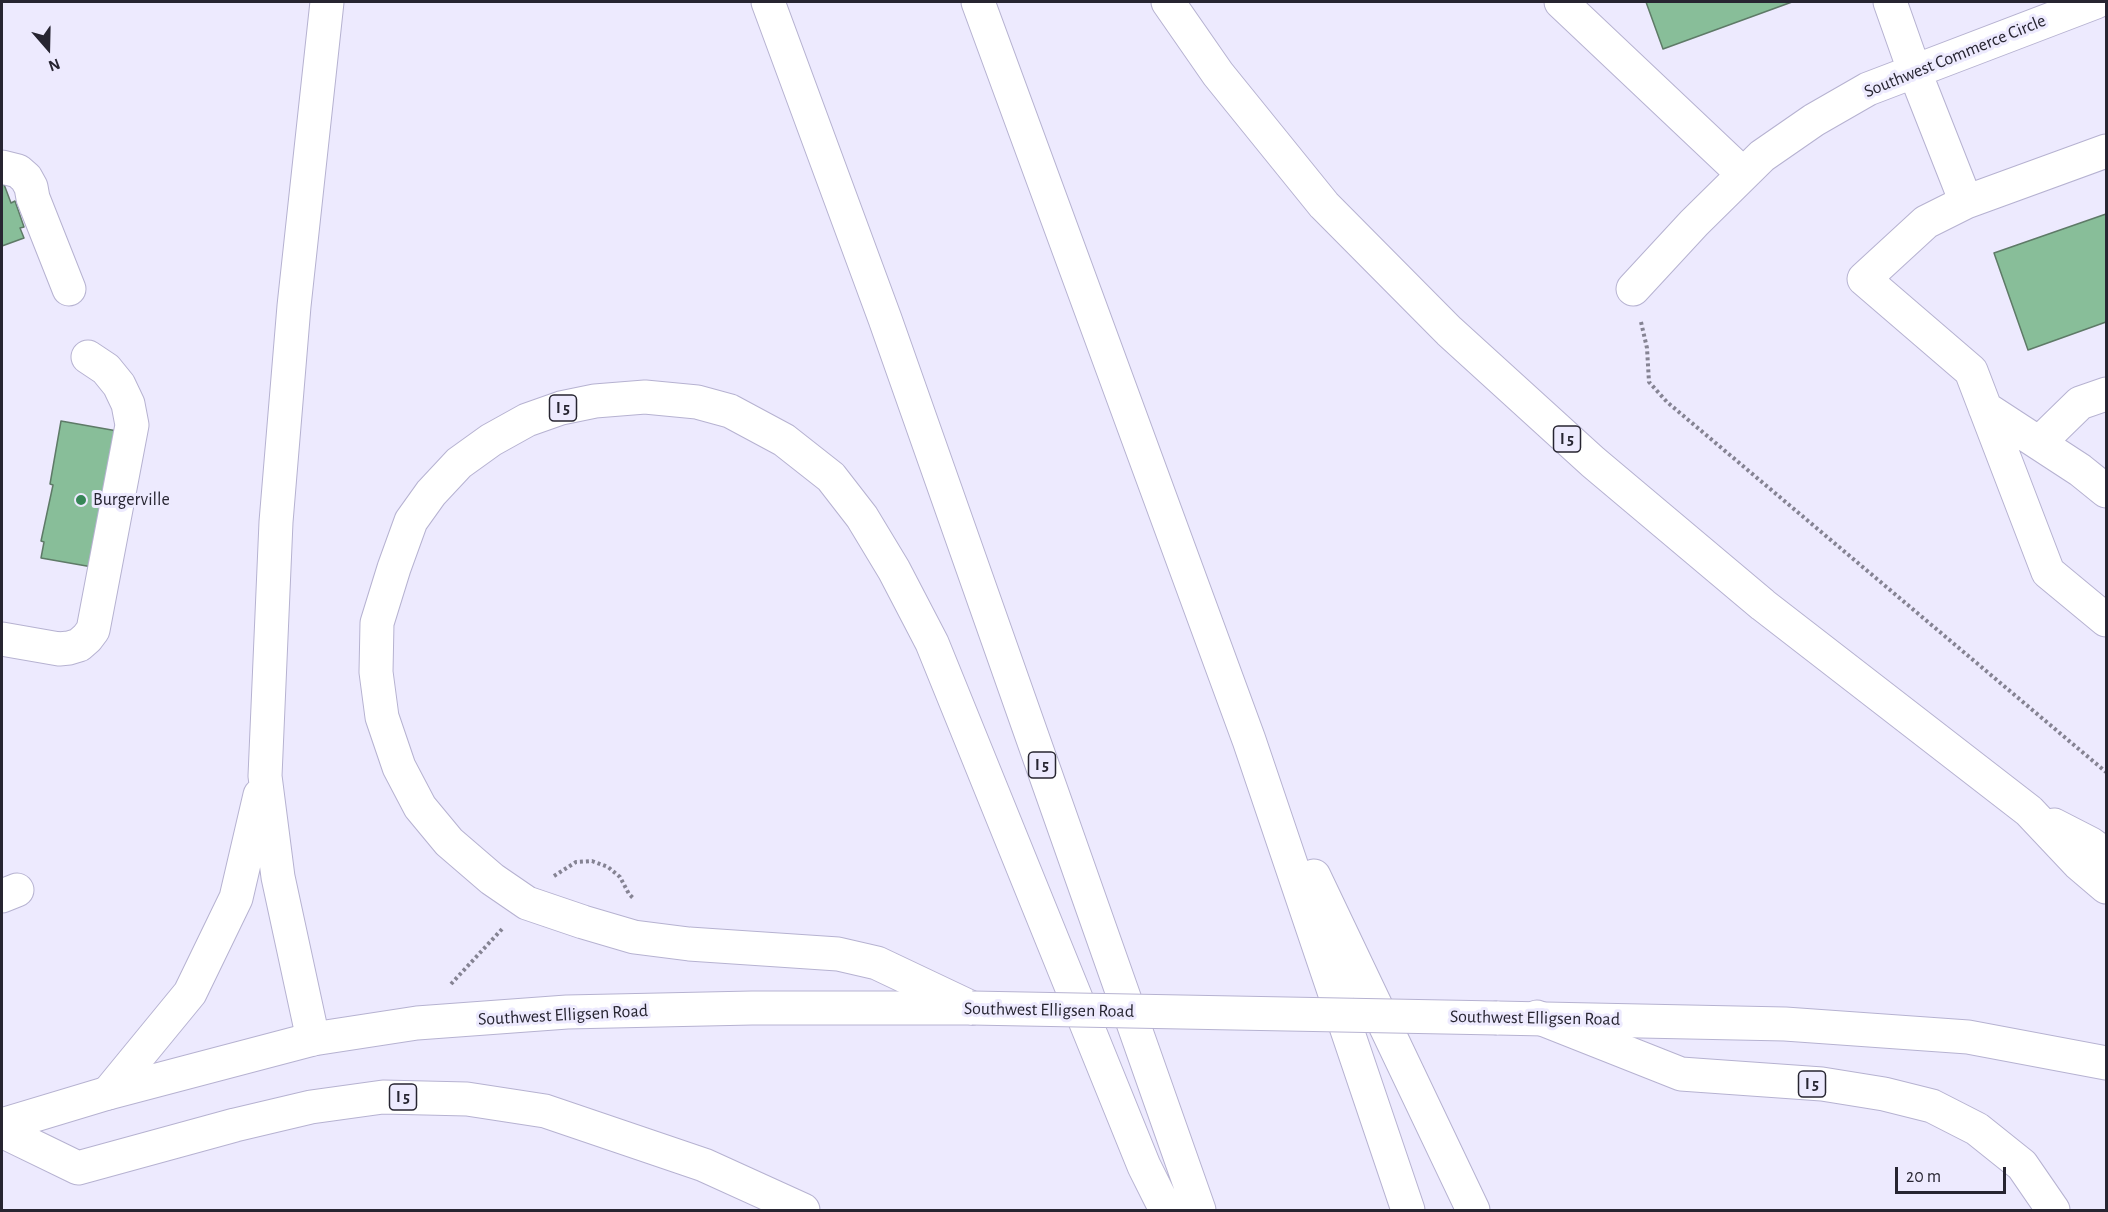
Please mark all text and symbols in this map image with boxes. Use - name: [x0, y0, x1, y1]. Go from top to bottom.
- street label: Southwest Commerce Circle: [1861, 10, 2049, 102]
- north arrow: [18, 18, 78, 78]
- text: N: [46, 55, 62, 74]
- road number: I 5: [550, 395, 576, 421]
- road number: I 5: [1554, 426, 1580, 452]
- place label: Burgerville: [93, 489, 170, 511]
- marker: Burgerville: [74, 493, 88, 507]
- road number: I 5: [1028, 752, 1056, 778]
- street label: Southwest Elligsen Road: [964, 998, 1134, 1022]
- street label: Southwest Elligsen Road: [477, 1000, 649, 1030]
- street label: Southwest Elligsen Road: [1450, 1006, 1620, 1030]
- road number: I 5: [1798, 1071, 1826, 1097]
- road number: I 5: [390, 1084, 416, 1110]
- scale bar: [1898, 1155, 2009, 1193]
- text: 20 m: [1906, 1168, 1941, 1186]

